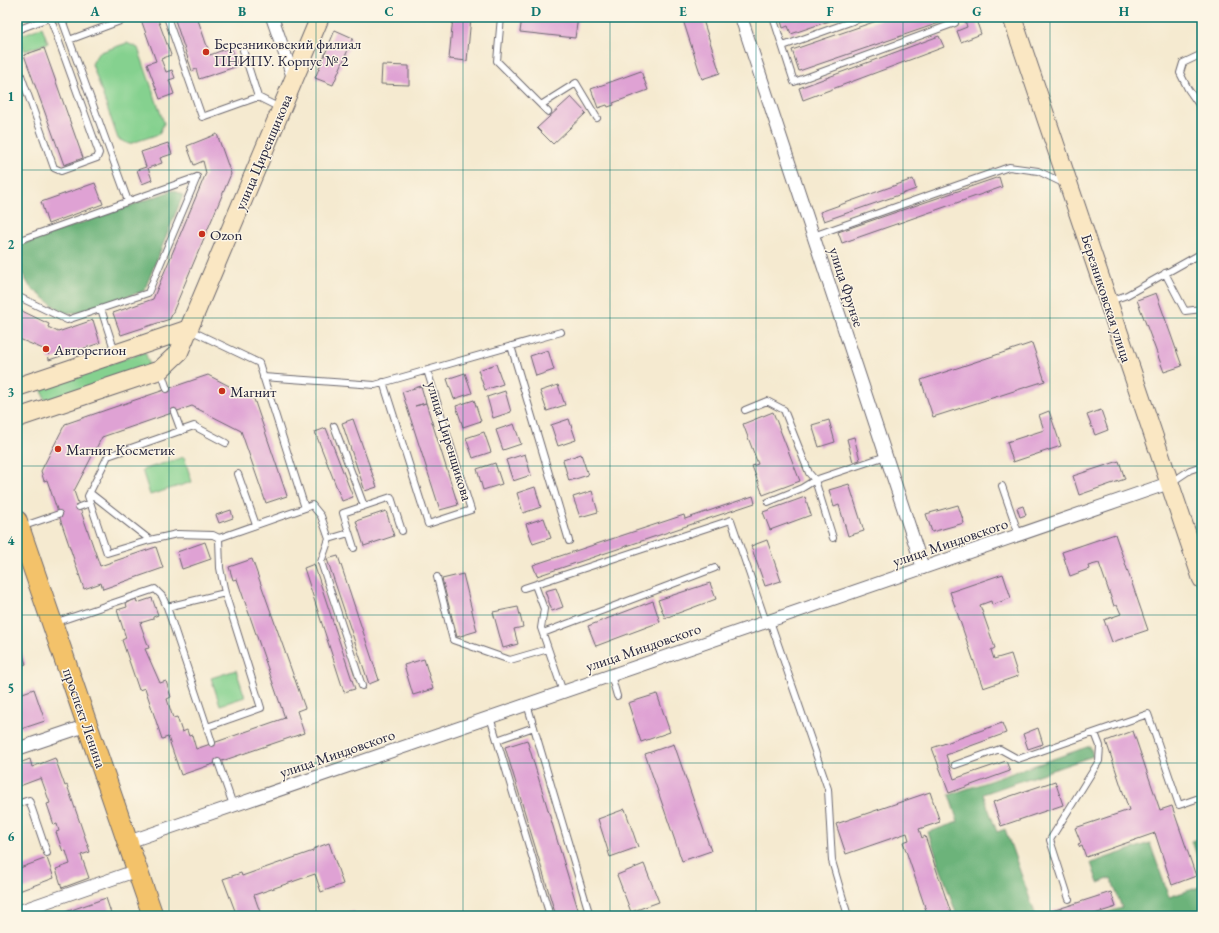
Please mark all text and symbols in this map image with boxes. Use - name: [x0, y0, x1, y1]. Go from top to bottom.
- text: A: [89, 3, 100, 20]
- text: B: [238, 3, 246, 20]
- text: C: [384, 3, 394, 20]
- text: D: [531, 3, 541, 20]
- text: E: [679, 3, 687, 20]
- text: F: [826, 3, 834, 20]
- text: G: [972, 3, 982, 20]
- text: H: [1119, 3, 1130, 20]
- place label: Березниковский филиал ПНИПУ. Корпус № 2: [214, 34, 361, 70]
- marker: Березниковский филиал ПНИПУ. Корпус № 2: [201, 47, 211, 57]
- text: 1: [8, 88, 15, 105]
- street label: улица Циренщикова: [230, 91, 296, 213]
- place label: Ozon: [210, 225, 243, 244]
- marker: Ozon: [197, 229, 207, 239]
- street label: Березниковская улица: [1077, 231, 1137, 365]
- text: 2: [8, 236, 15, 253]
- street label: улица Фрунзе: [825, 245, 869, 329]
- place label: Авторегион: [53, 340, 127, 359]
- marker: Авторегион: [41, 344, 51, 354]
- street label: улица Циренщикова: [423, 379, 477, 503]
- place label: Магнит: [230, 382, 276, 401]
- text: 3: [8, 384, 15, 401]
- marker: Магнит: [217, 386, 227, 396]
- place label: Магнит Косметик: [66, 440, 175, 459]
- marker: Магнит Косметик: [53, 444, 63, 454]
- street label: улица Миндовского: [890, 513, 1010, 571]
- text: 4: [8, 532, 15, 549]
- street label: улица Миндовского: [583, 618, 703, 676]
- street label: проспект Ленина: [59, 666, 111, 770]
- text: 5: [8, 680, 14, 697]
- street label: улица Миндовского: [277, 724, 397, 782]
- text: 6: [8, 828, 15, 845]

